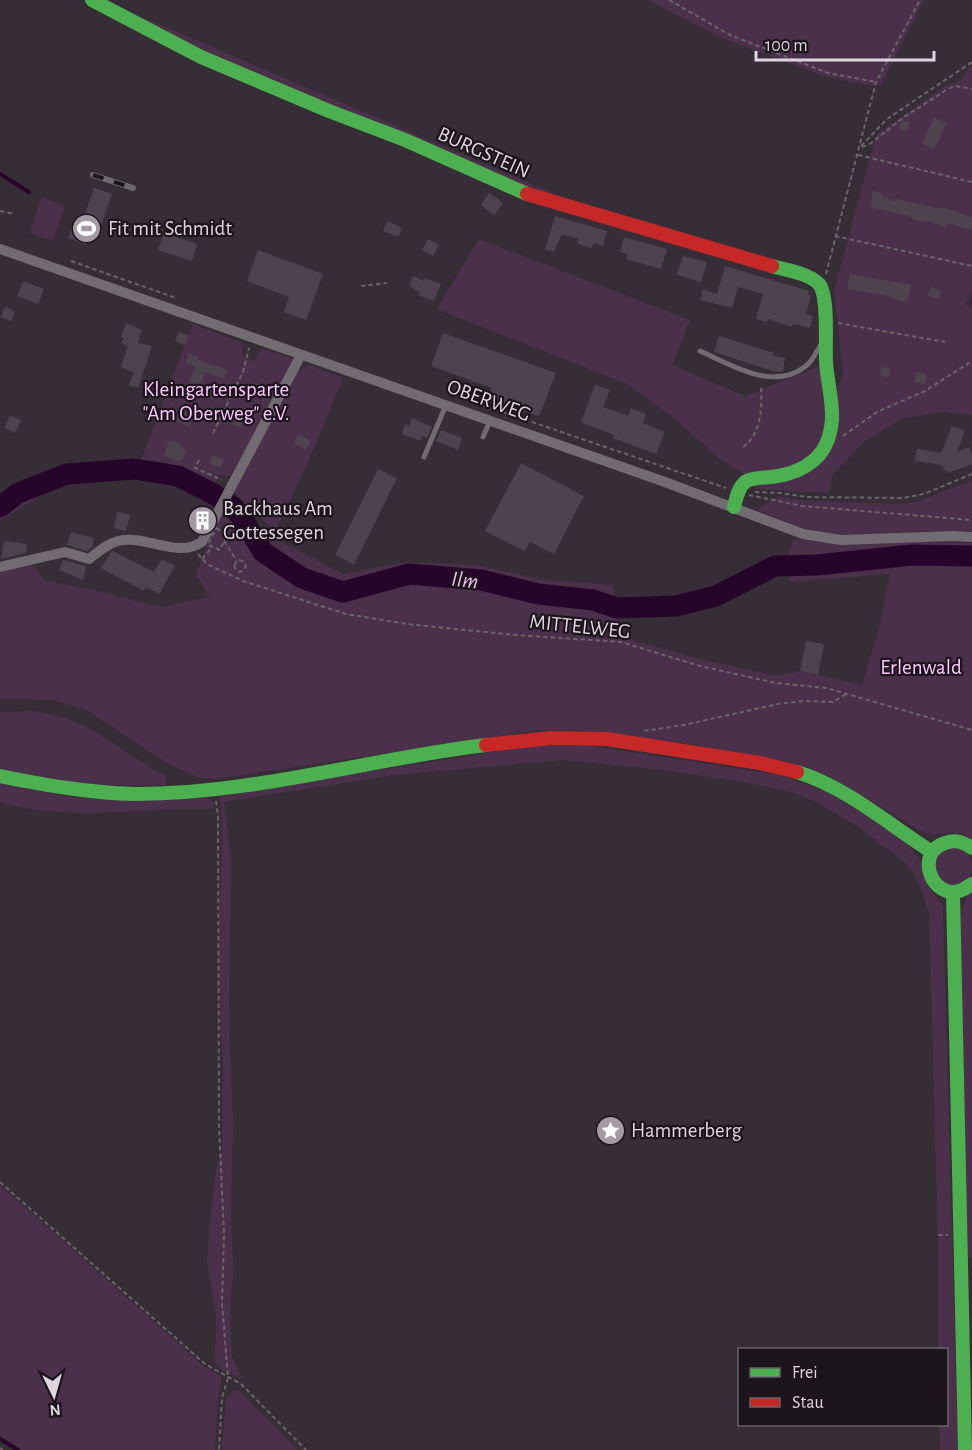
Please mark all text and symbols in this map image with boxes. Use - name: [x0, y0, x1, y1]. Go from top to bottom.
- scale bar: [756, 24, 934, 62]
- text: 100 m: [765, 37, 808, 55]
- street label: BURGSTEIN: [435, 123, 533, 182]
- sports icon: Fit mit Schmidt: [71, 212, 103, 244]
- place label: Fit mit Schmidt: [108, 218, 232, 239]
- street label: OBERWEG: [444, 376, 533, 425]
- park label: Kleingartensparte "Am Oberweg" e.V.: [143, 379, 289, 424]
- place label: Backhaus Am Gottessegen: [223, 498, 333, 543]
- building icon: Backhaus Am Gottessegen: [186, 504, 218, 536]
- water label: Ilm: [450, 567, 480, 593]
- street label: MITTELWEG: [528, 611, 631, 642]
- park label: Erlenwald: [880, 657, 962, 678]
- place icon: Hammerberg: [594, 1114, 626, 1146]
- place label: Hammerberg: [631, 1120, 743, 1141]
- legend: [738, 1348, 948, 1426]
- text: Frei: [792, 1364, 818, 1382]
- north arrow: [24, 1366, 84, 1426]
- text: Stau: [792, 1394, 824, 1412]
- text: N: [49, 1401, 61, 1418]

